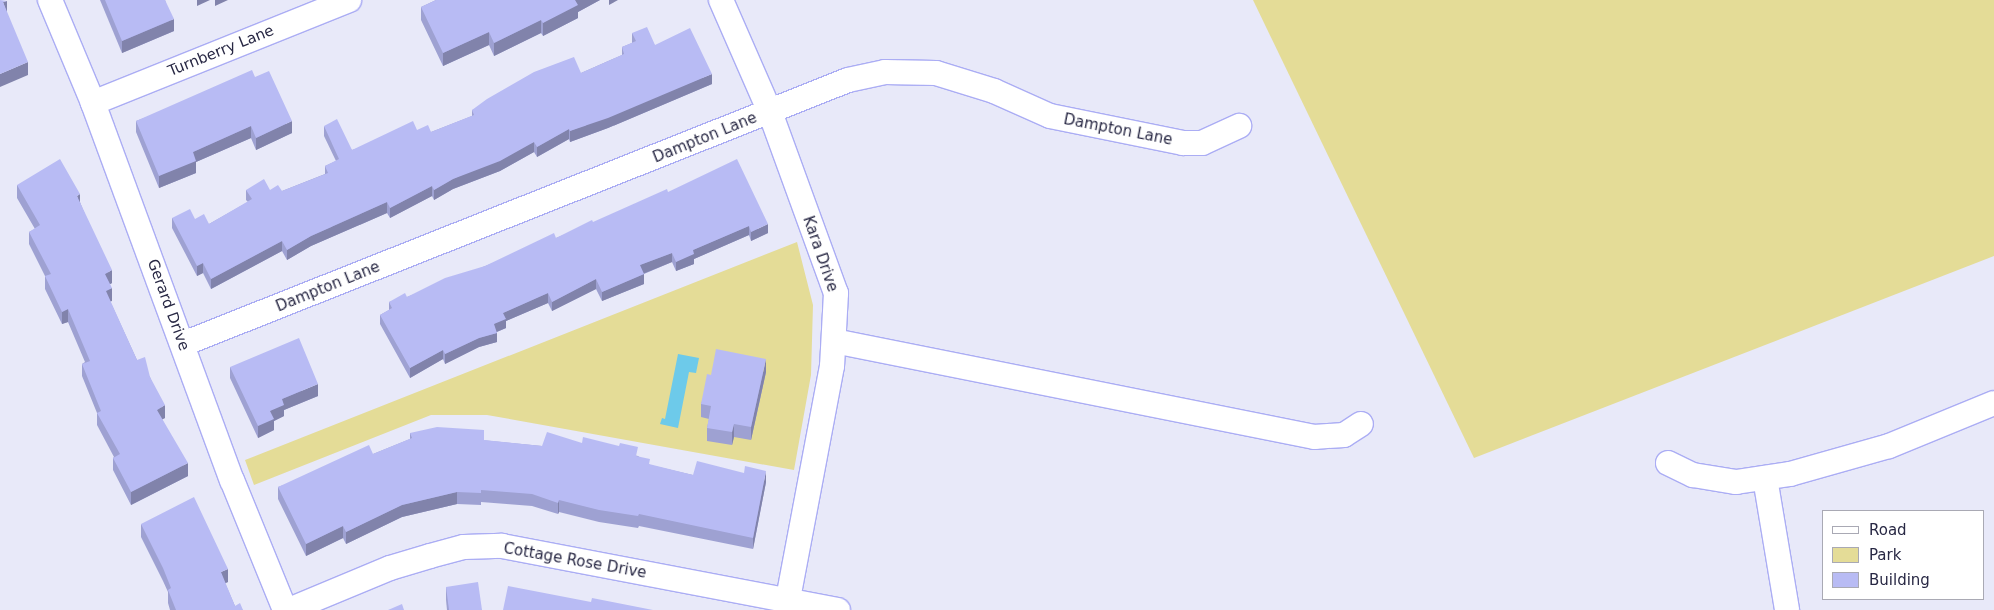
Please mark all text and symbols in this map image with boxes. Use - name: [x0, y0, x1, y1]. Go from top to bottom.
- street label: Turnberry Lane: [165, 22, 277, 80]
- street label: Dampton Lane: [650, 109, 760, 167]
- street label: Dampton Lane: [1062, 111, 1174, 149]
- street label: Kara Drive: [799, 214, 841, 294]
- street label: Gerard Drive: [143, 257, 193, 353]
- street label: Dampton Lane: [273, 258, 383, 316]
- legend: [1822, 510, 1984, 600]
- text: Road: [1869, 521, 1907, 539]
- street label: Cottage Rose Drive: [502, 540, 648, 582]
- text: Park: [1869, 546, 1901, 564]
- text: Building: [1869, 571, 1930, 589]

